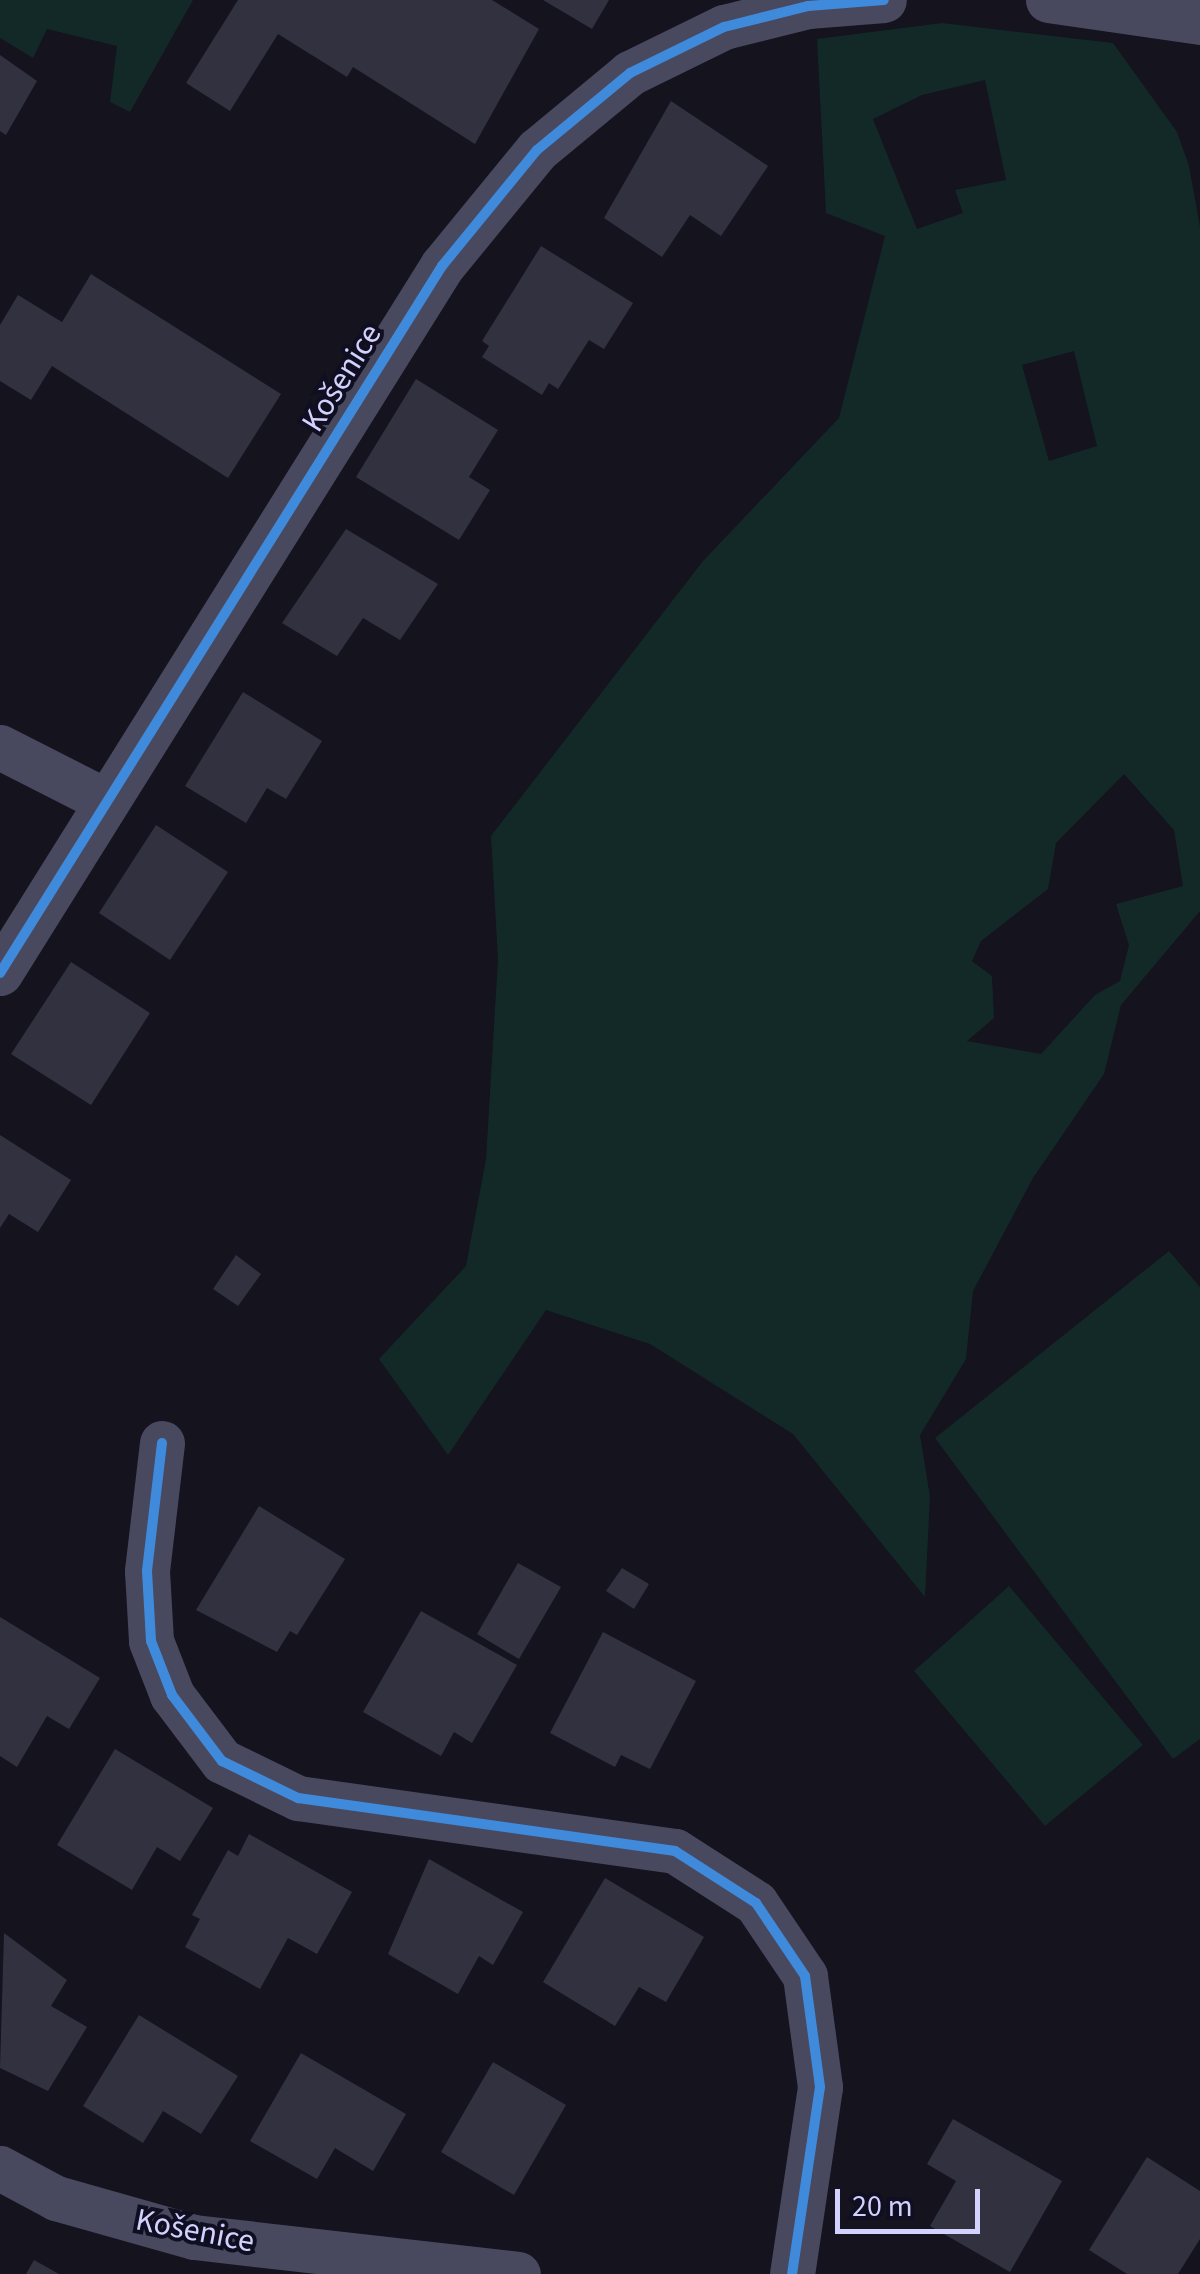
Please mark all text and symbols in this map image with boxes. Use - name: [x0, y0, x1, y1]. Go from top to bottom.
- street label: Košenice: [294, 317, 390, 439]
- scale bar: [840, 2169, 985, 2231]
- text: 20 m: [852, 2185, 913, 2228]
- street label: Košenice: [132, 2201, 258, 2261]

